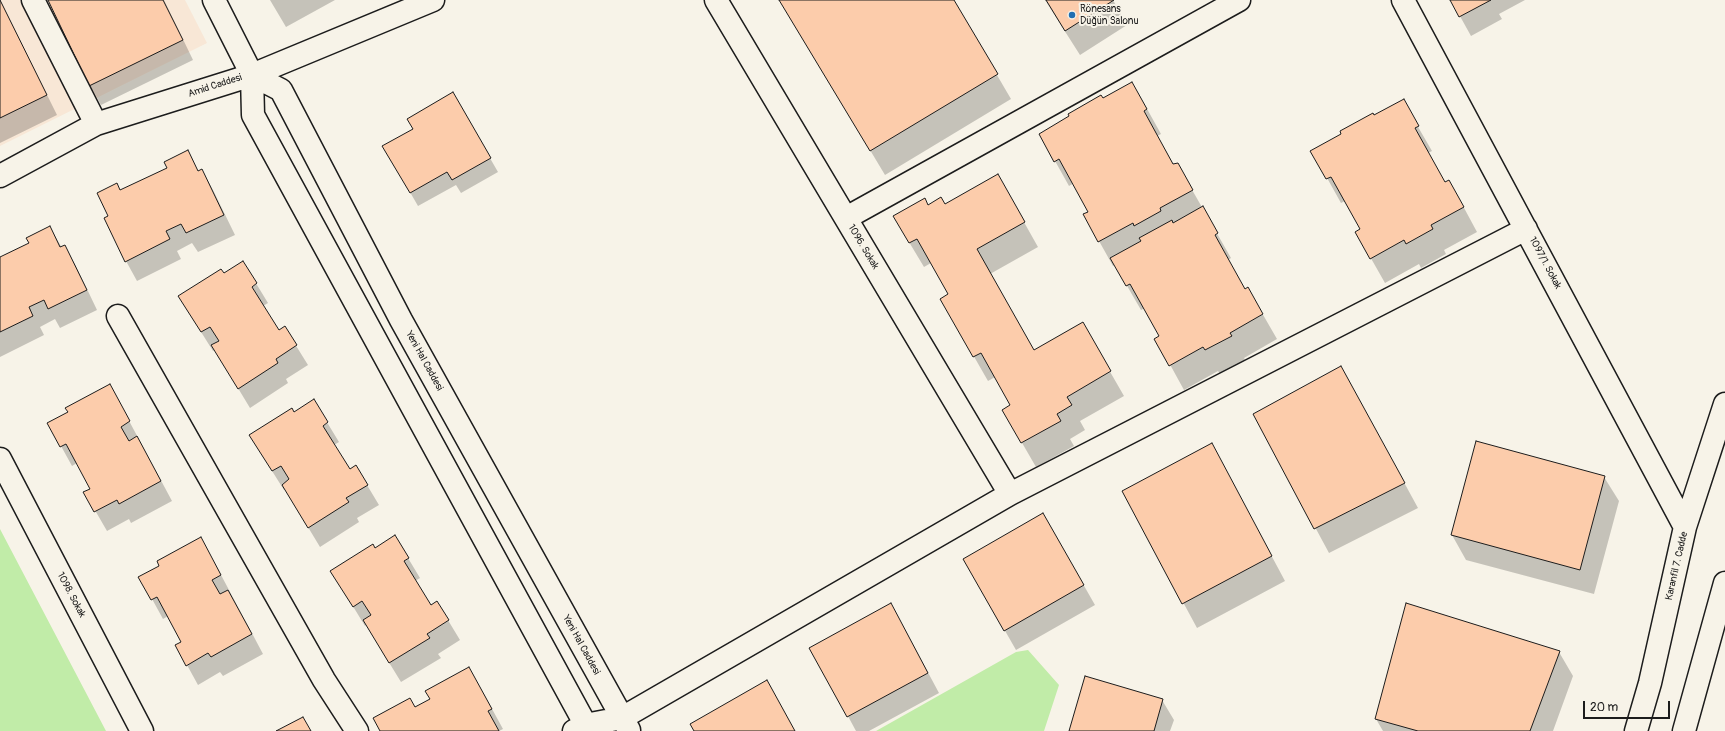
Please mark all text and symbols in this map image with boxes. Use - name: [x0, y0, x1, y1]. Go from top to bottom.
- place label: Rönesans Düğün Salonu: [1080, 3, 1139, 26]
- marker: Rönesans Düğün Salonu: [1067, 10, 1077, 20]
- street label: Amid Caddesi: [187, 72, 243, 100]
- street label: 1096. Sokak: [845, 222, 881, 272]
- street label: 1097/1. Sokak: [1526, 235, 1564, 291]
- street label: Yeni Hal Caddesi: [403, 329, 445, 393]
- street label: Karanfil 7. Cadde: [1663, 531, 1691, 601]
- street label: 1098. Sokak: [54, 570, 88, 620]
- street label: Yeni Hal Caddesi: [560, 613, 602, 677]
- scale bar: [1585, 693, 1672, 719]
- text: 20 m: [1590, 700, 1618, 715]

